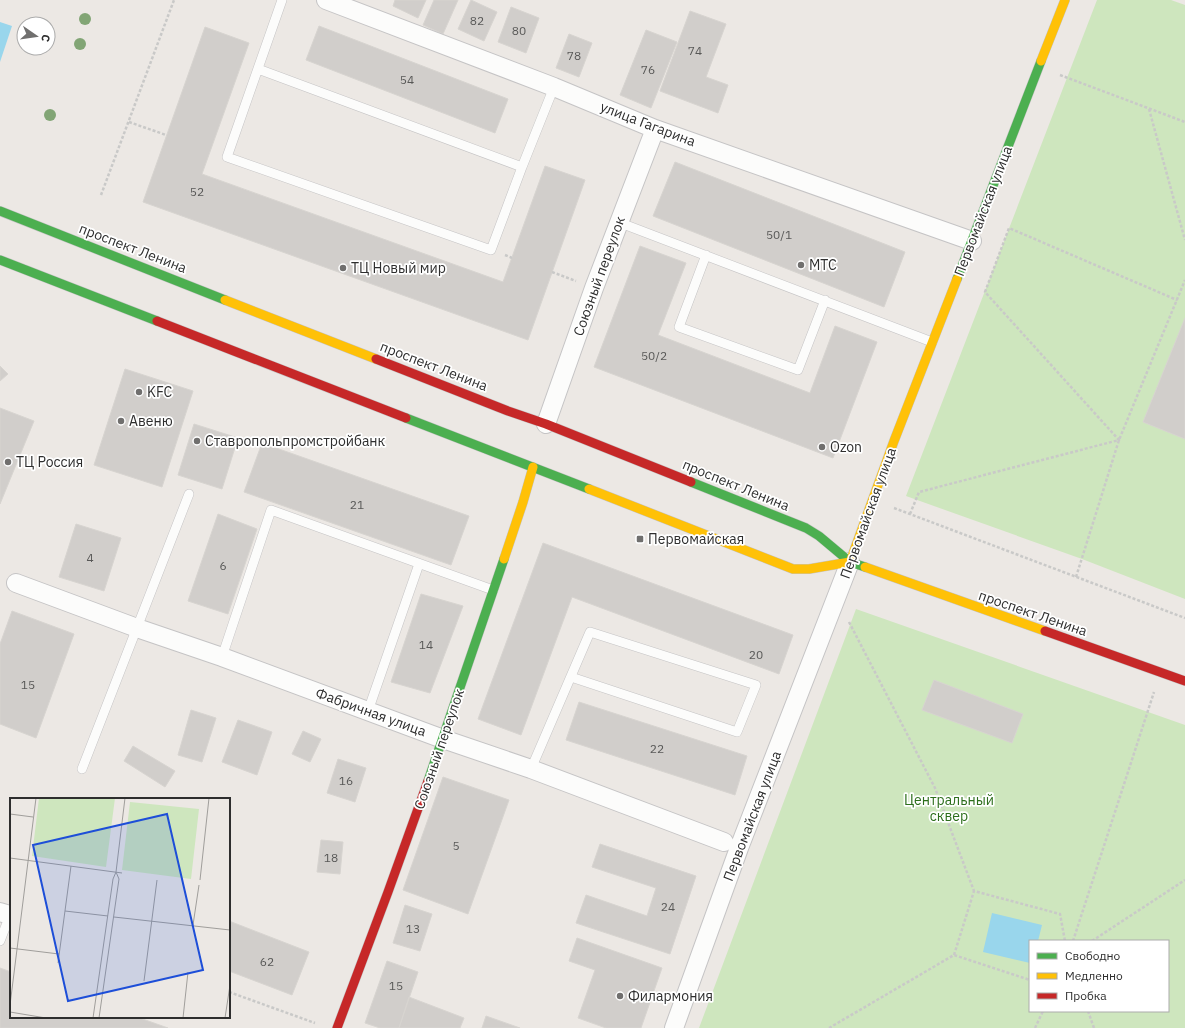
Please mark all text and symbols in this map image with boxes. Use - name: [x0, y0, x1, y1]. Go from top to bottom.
- house number: 82: [470, 13, 484, 28]
- north arrow: [16, 16, 56, 56]
- house number: 80: [512, 23, 526, 38]
- text: С: [38, 33, 53, 43]
- house number: 74: [688, 43, 702, 58]
- house number: 78: [567, 48, 581, 63]
- house number: 76: [641, 62, 655, 77]
- house number: 54: [400, 72, 414, 87]
- street label: улица Гагарина: [598, 98, 699, 151]
- street label: Первомайская улица: [950, 143, 1016, 279]
- house number: 52: [190, 184, 204, 199]
- street label: Союзный переулок: [569, 213, 629, 338]
- street label: проспект Ленина: [77, 219, 190, 277]
- house number: 50/1: [766, 227, 792, 242]
- place label: МТС: [809, 256, 837, 274]
- place label: ТЦ Новый мир: [351, 259, 446, 277]
- marker: МТС: [796, 260, 806, 270]
- marker: ТЦ Новый мир: [338, 263, 348, 273]
- street label: проспект Ленина: [378, 337, 491, 395]
- house number: 50/2: [641, 348, 667, 363]
- place label: KFC: [147, 383, 172, 401]
- marker: KFC: [134, 387, 144, 397]
- place label: Авеню: [129, 412, 173, 430]
- marker: Авеню: [116, 416, 126, 426]
- place label: Ставропольпромстройбанк: [205, 432, 386, 450]
- marker: Ставропольпромстройбанк: [192, 436, 202, 446]
- place label: Ozon: [830, 438, 862, 456]
- marker: Ozon: [817, 442, 827, 452]
- street label: Первомайская улица: [836, 444, 900, 581]
- place label: ТЦ Россия: [16, 453, 83, 471]
- street label: проспект Ленина: [680, 455, 793, 515]
- marker: ТЦ Россия: [3, 457, 13, 467]
- house number: 21: [350, 497, 364, 512]
- place label: Первомайская: [648, 530, 744, 548]
- marker: Первомайская: [635, 534, 645, 544]
- house number: 4: [86, 550, 94, 565]
- house number: 6: [219, 558, 227, 573]
- street label: проспект Ленина: [976, 586, 1090, 640]
- house number: 14: [419, 637, 433, 652]
- house number: 20: [749, 647, 763, 662]
- house number: 15: [21, 677, 35, 692]
- street label: Фабричная улица: [313, 684, 429, 741]
- street label: Союзный переулок: [410, 686, 468, 811]
- house number: 22: [650, 741, 664, 756]
- street label: Первомайская улица: [719, 748, 785, 884]
- house number: 16: [339, 773, 353, 788]
- park label: Центральный сквер: [904, 791, 994, 825]
- inset map: [10, 798, 230, 1018]
- house number: 5: [452, 838, 460, 853]
- house number: 18: [324, 850, 338, 865]
- house number: 24: [661, 899, 675, 914]
- house number: 13: [406, 921, 420, 936]
- legend: [1029, 940, 1169, 1012]
- text: Свободно: [1065, 948, 1121, 963]
- house number: 62: [260, 954, 274, 969]
- text: Медленно: [1065, 968, 1123, 983]
- house number: 15: [389, 978, 403, 993]
- place label: Филармония: [628, 987, 713, 1005]
- text: Пробка: [1065, 988, 1107, 1003]
- marker: Филармония: [615, 991, 625, 1001]

